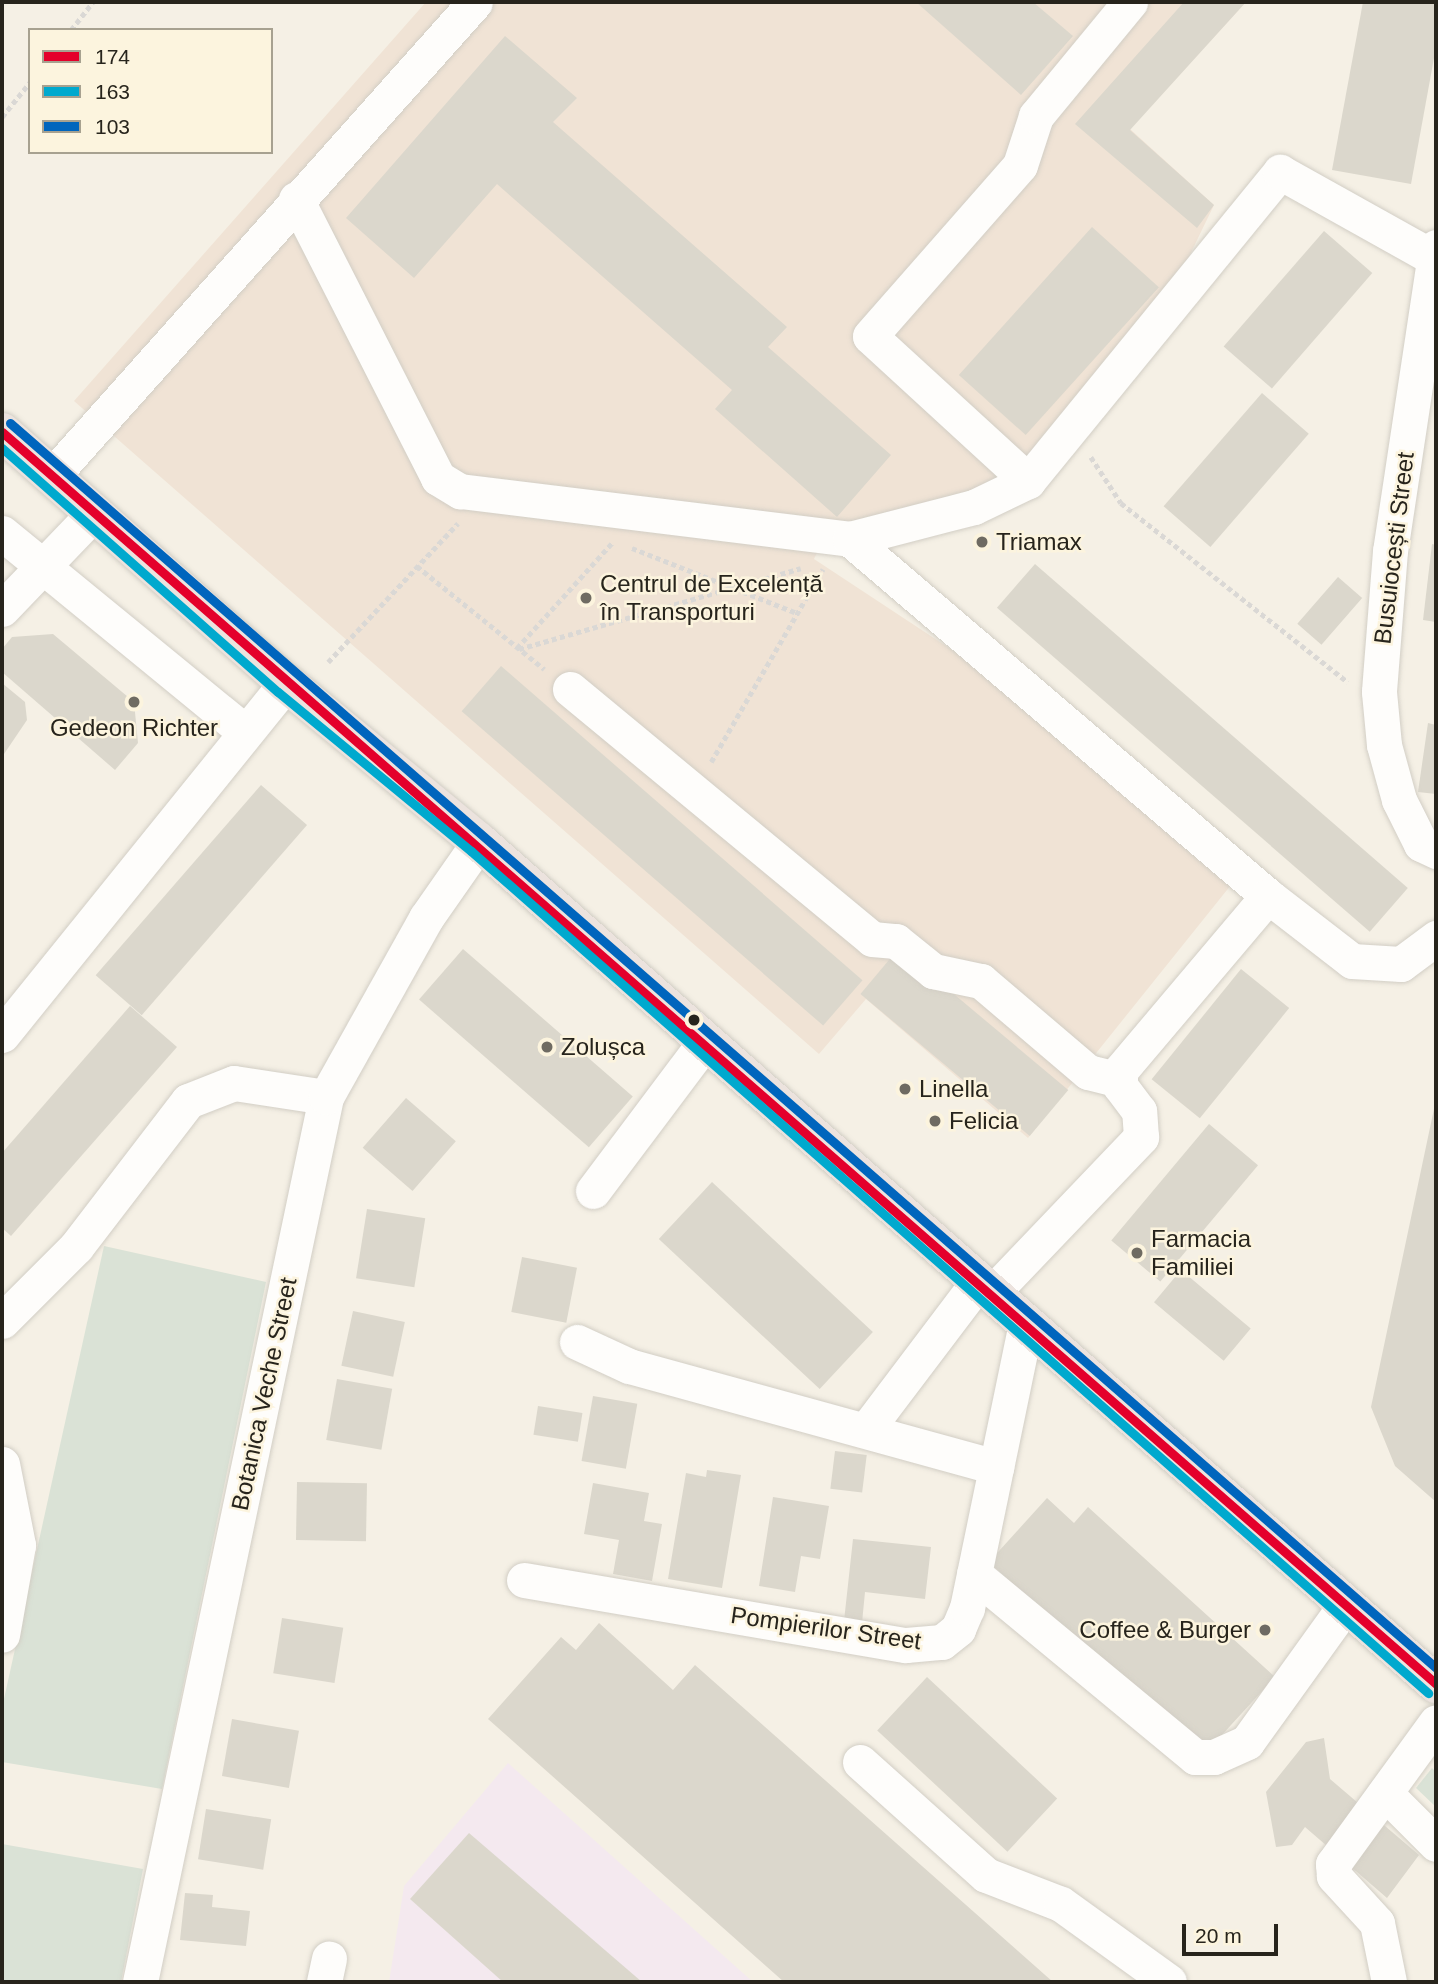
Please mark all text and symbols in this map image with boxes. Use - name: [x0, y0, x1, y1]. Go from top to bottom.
- legend: [28, 28, 273, 154]
- text: 174: [95, 45, 130, 68]
- text: 163: [95, 80, 130, 103]
- text: 103: [95, 115, 130, 138]
- street label: Busuiocești Street: [1368, 450, 1420, 646]
- place label: Triamax: [996, 528, 1082, 556]
- marker: Triamax: [974, 534, 990, 550]
- place label: Centrul de Excelență în Transporturi: [600, 570, 823, 626]
- marker: Centrul de Excelență în Transporturi: [578, 590, 594, 606]
- marker: Gedeon Richter: [126, 694, 142, 710]
- place label: Gedeon Richter: [50, 714, 218, 742]
- unlabelled marker: [687, 1013, 701, 1027]
- place label: Zolușca: [561, 1033, 645, 1061]
- marker: Zolușca: [539, 1039, 555, 1055]
- place label: Linella: [919, 1075, 988, 1103]
- marker: Linella: [897, 1081, 913, 1097]
- place label: Felicia: [949, 1107, 1018, 1135]
- marker: Felicia: [927, 1113, 943, 1129]
- place label: Farmacia Familiei: [1151, 1225, 1251, 1281]
- marker: Farmacia Familiei: [1129, 1245, 1145, 1261]
- street label: Botanica Veche Street: [225, 1275, 303, 1513]
- street label: Pompierilor Street: [729, 1600, 923, 1656]
- place label: Coffee & Burger: [1079, 1616, 1251, 1644]
- marker: Coffee & Burger: [1257, 1622, 1273, 1638]
- scale bar: [1186, 1910, 1282, 1954]
- text: 20 m: [1195, 1924, 1242, 1947]

